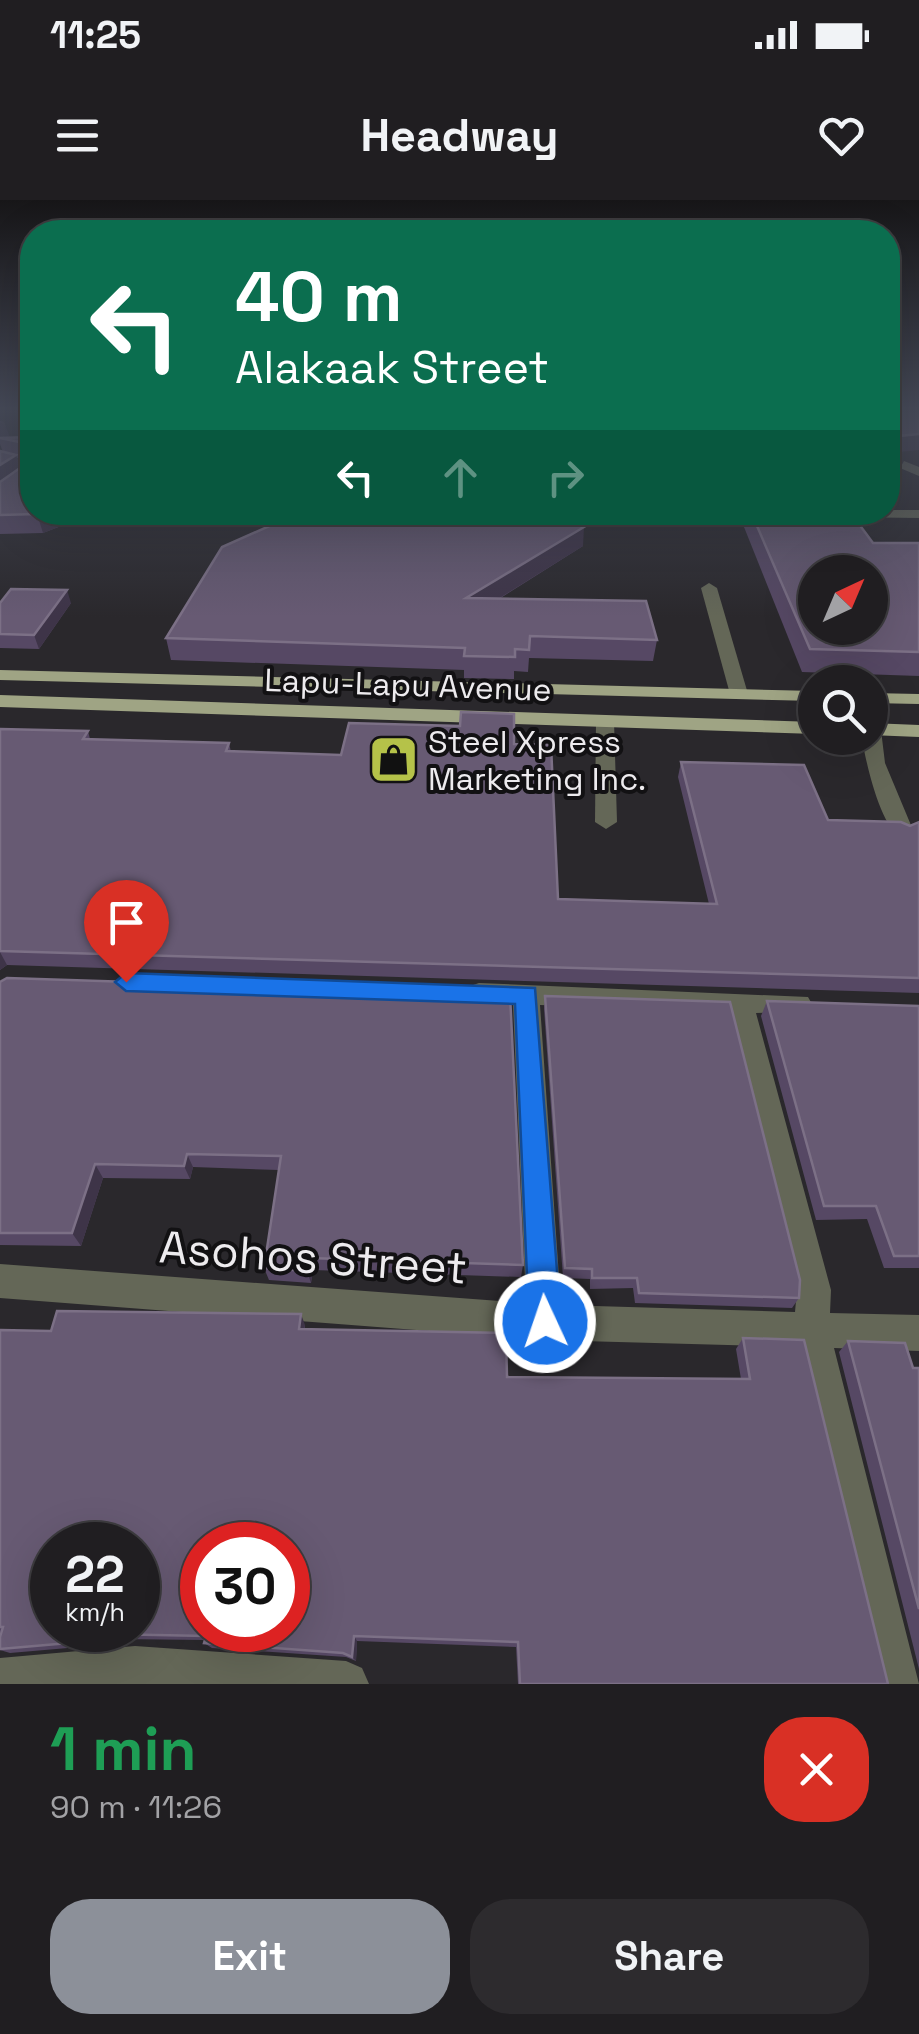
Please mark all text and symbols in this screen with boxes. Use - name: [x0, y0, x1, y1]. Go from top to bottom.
- text: 11:25: [50, 11, 141, 59]
- text: Headway: [360, 107, 559, 164]
- icon: menu: [50, 108, 105, 163]
- icon: heart: [814, 108, 869, 163]
- text: 40 m: [235, 252, 402, 341]
- icon: left: [70, 260, 200, 390]
- text: Alakaak Street: [235, 339, 549, 396]
- icon: left: [328, 450, 383, 505]
- icon: ahead: [433, 450, 488, 505]
- icon: right: [538, 450, 593, 505]
- north arrow: [798, 555, 888, 645]
- map controls: [798, 555, 888, 755]
- street label: Lapu-Lapu Avenue: [264, 660, 552, 710]
- button: search: [798, 665, 888, 755]
- place label: Steel Xpress Marketing Inc.: [428, 722, 646, 799]
- shop icon: Steel Xpress Marketing Inc.: [367, 734, 419, 786]
- pin: [84, 880, 169, 983]
- icon: arrive: [99, 895, 154, 950]
- street label: Asohos Street: [157, 1218, 469, 1297]
- position arrow: [493, 1270, 597, 1374]
- speed limit sign: 30: [180, 1522, 310, 1652]
- text: 22: [65, 1543, 125, 1607]
- text: km/h: [65, 1596, 125, 1628]
- text: 1 min: [50, 1711, 197, 1788]
- button: close: [764, 1717, 869, 1822]
- text: 90 m · 11:26: [50, 1787, 222, 1827]
- button: Exit: [50, 1899, 450, 2014]
- button: Share: [470, 1899, 869, 2014]

